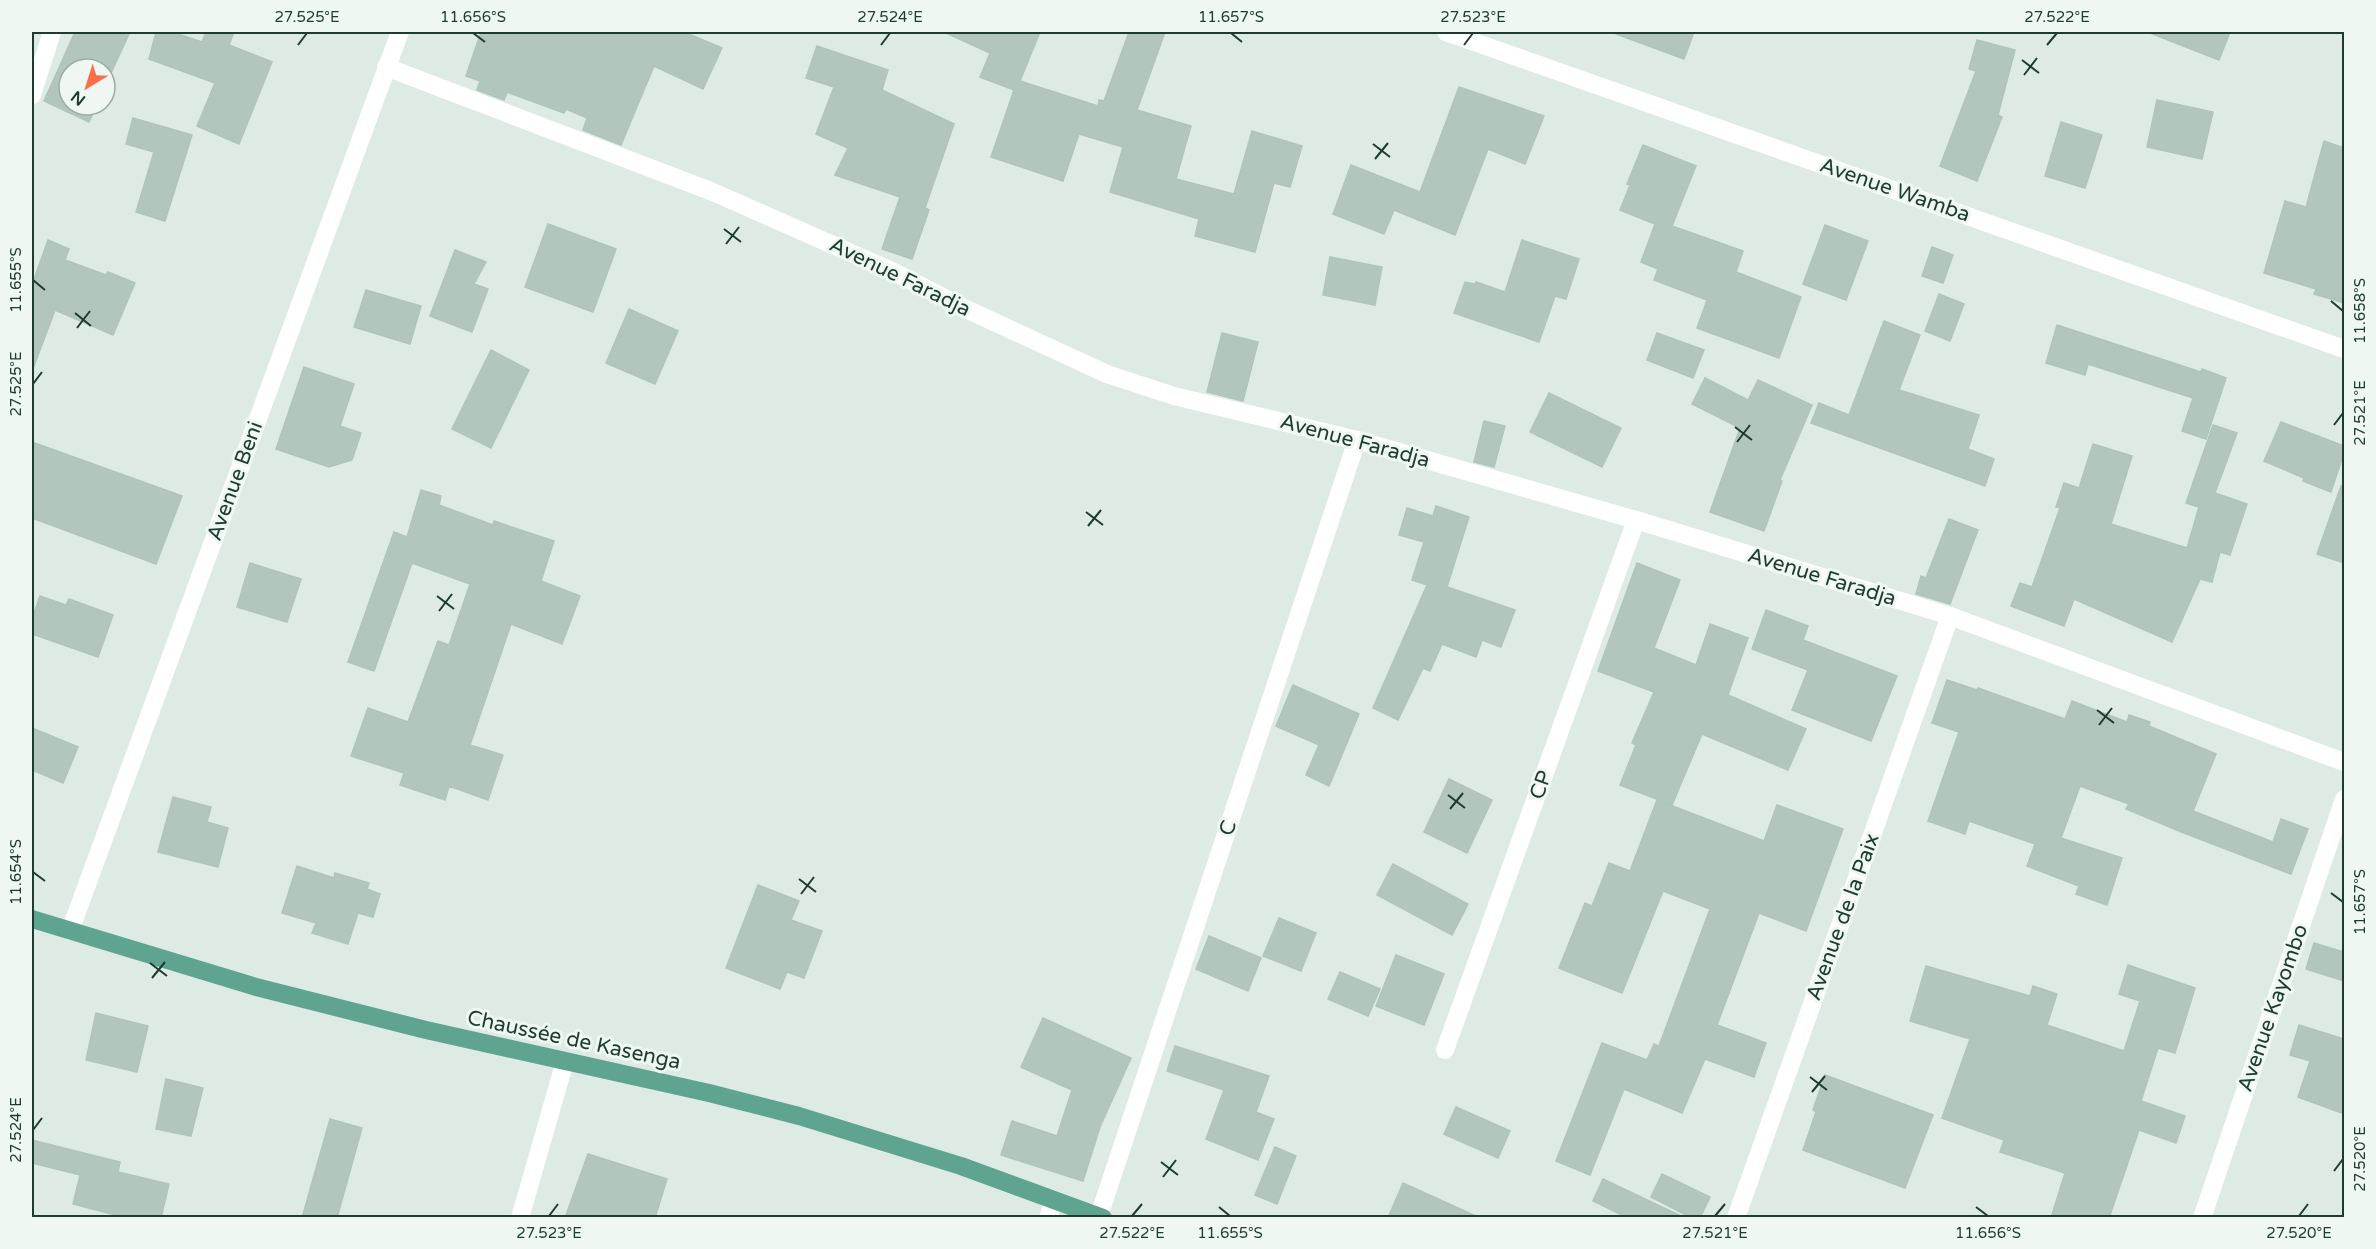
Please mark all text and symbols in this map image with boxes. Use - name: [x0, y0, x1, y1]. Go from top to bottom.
- text: 27.525°E: [274, 8, 340, 26]
- text: 11.656°S: [440, 8, 506, 26]
- text: 27.524°E: [857, 8, 923, 26]
- text: 11.657°S: [1198, 8, 1264, 26]
- text: 27.523°E: [1440, 8, 1506, 26]
- text: 27.522°E: [2024, 8, 2090, 26]
- north arrow: [57, 57, 117, 117]
- text: N: [67, 86, 90, 110]
- street label: Avenue Wamba: [1817, 153, 1973, 227]
- street label: Avenue Faradja: [825, 232, 975, 322]
- text: 11.655°S: [7, 247, 25, 313]
- text: 11.658°S: [2351, 278, 2369, 344]
- text: 27.525°E: [7, 351, 25, 417]
- text: 27.521°E: [2351, 380, 2369, 446]
- street label: Avenue Faradja: [1277, 409, 1433, 473]
- street label: Avenue Beni: [202, 418, 268, 544]
- street label: Avenue Faradja: [1745, 543, 1899, 611]
- street label: CP: [1524, 767, 1558, 803]
- street label: C: [1214, 817, 1242, 839]
- street label: Avenue de la Paix: [1801, 830, 1885, 1004]
- text: 11.654°S: [7, 839, 25, 905]
- text: 11.657°S: [2351, 869, 2369, 935]
- street label: Avenue Kayombo: [2233, 921, 2313, 1095]
- street label: Chaussée de Kasenga: [465, 1005, 683, 1075]
- text: 27.524°E: [7, 1097, 25, 1163]
- text: 27.520°E: [2351, 1126, 2369, 1192]
- text: 27.523°E: [516, 1224, 582, 1242]
- text: 27.522°E: [1099, 1224, 1165, 1242]
- text: 11.655°S: [1197, 1224, 1263, 1242]
- text: 27.521°E: [1682, 1224, 1748, 1242]
- text: 11.656°S: [1955, 1224, 2021, 1242]
- text: 27.520°E: [2266, 1224, 2332, 1242]

